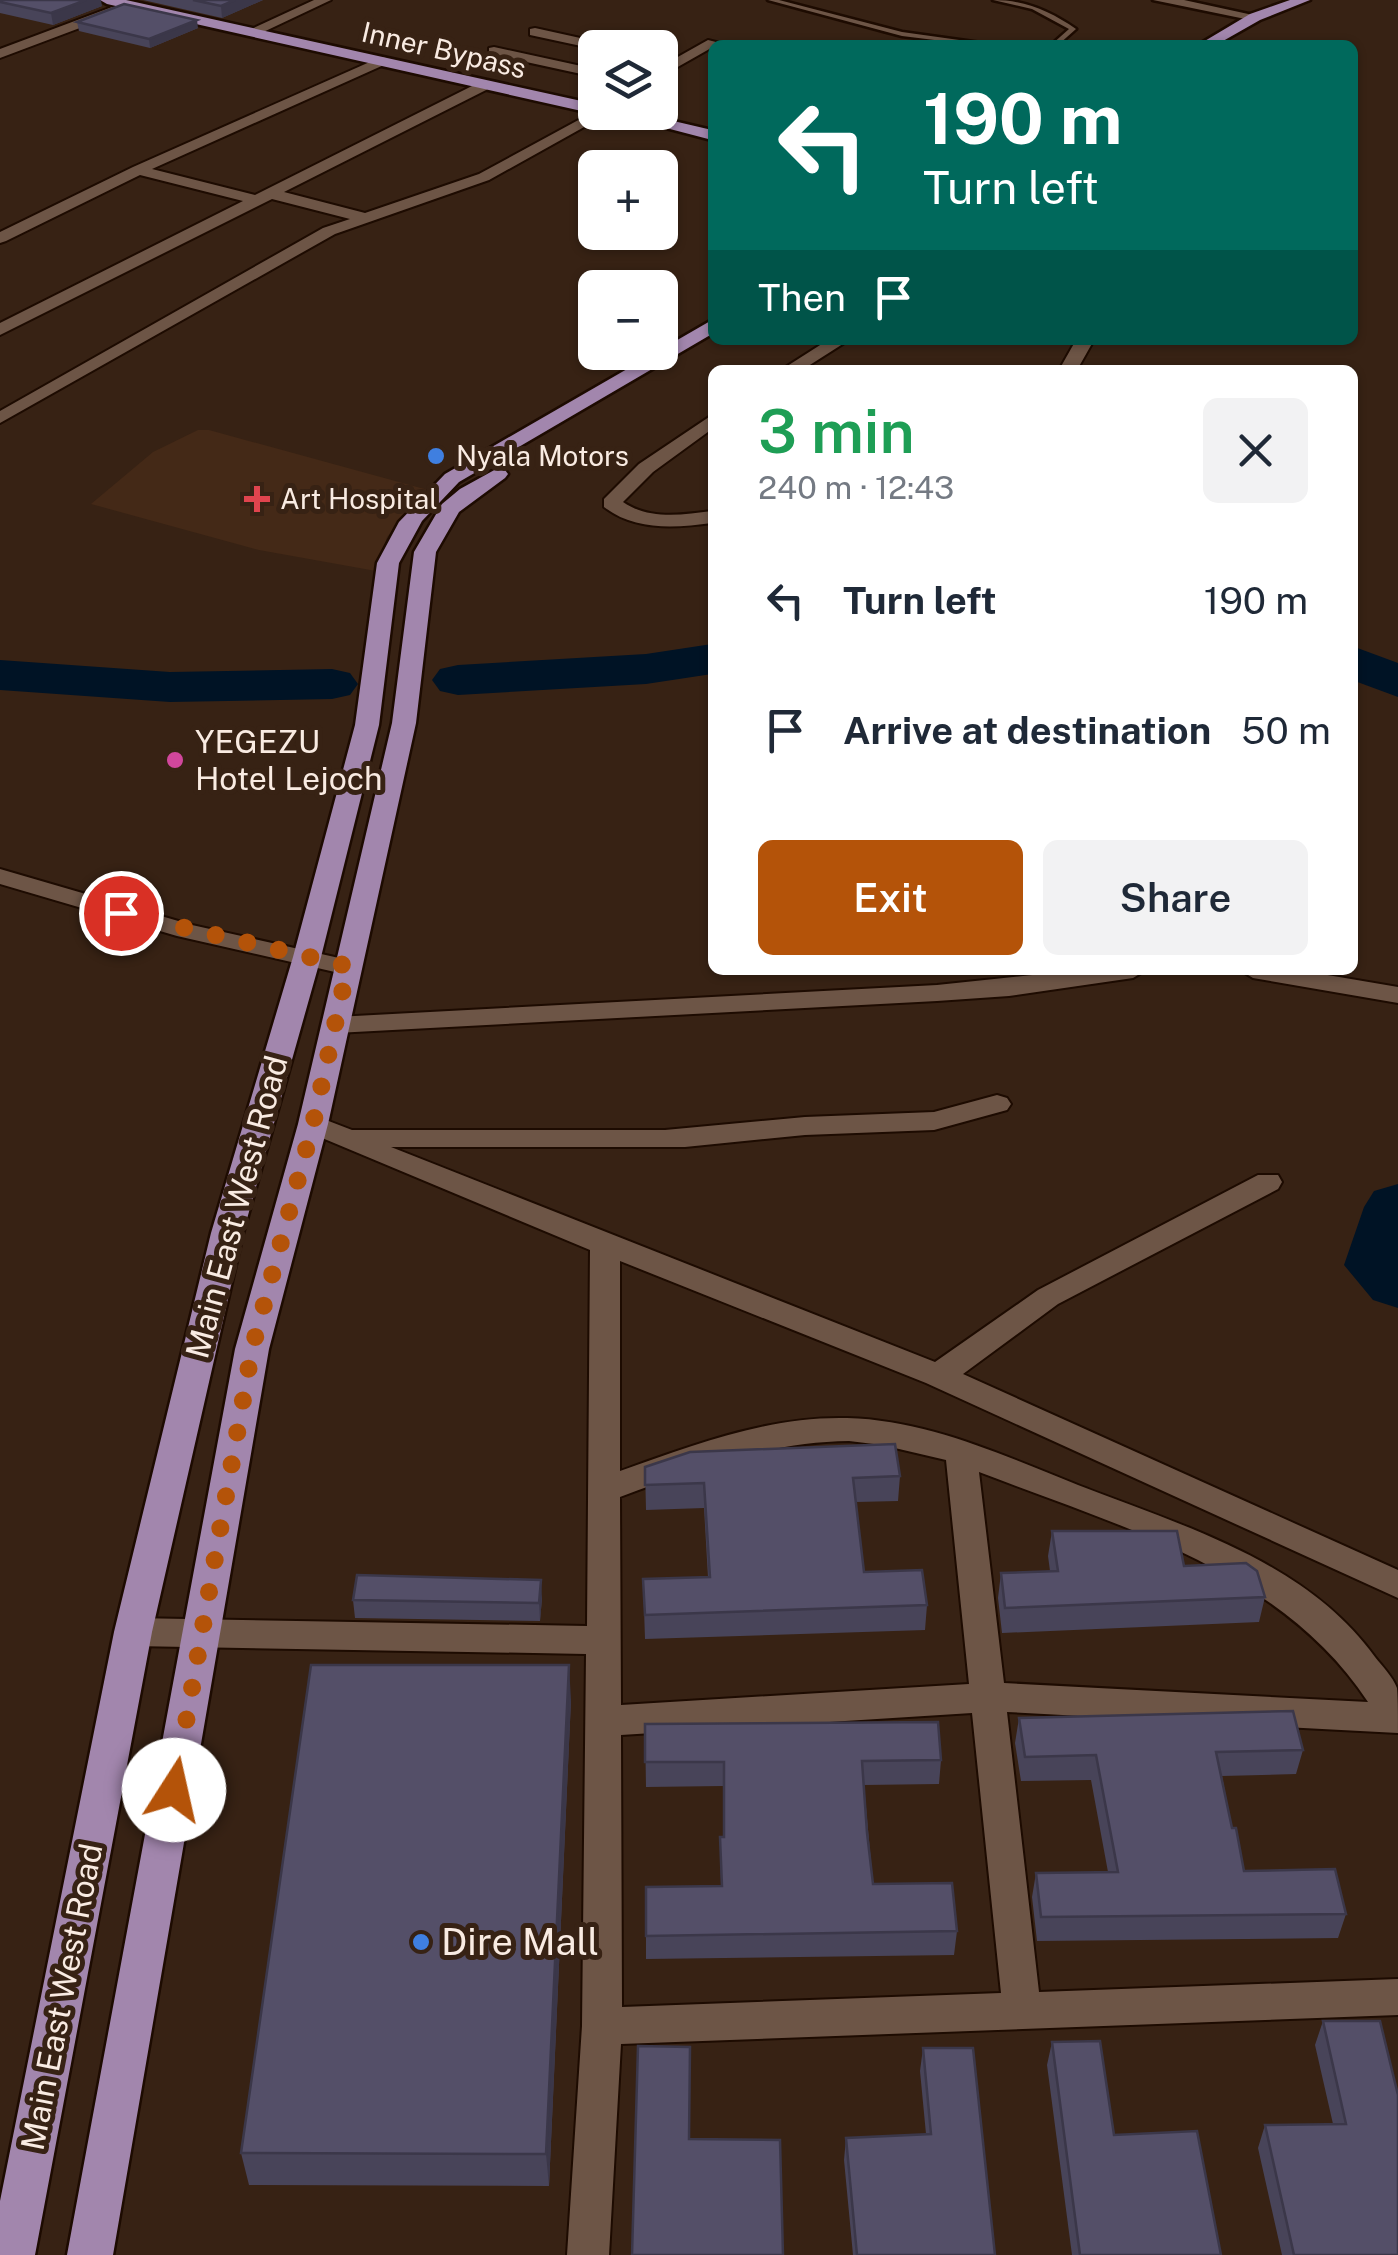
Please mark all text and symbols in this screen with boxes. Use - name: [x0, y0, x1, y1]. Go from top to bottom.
- street label: Inner Bypass: [359, 15, 529, 84]
- map controls: [578, 30, 678, 370]
- button: layers: [578, 30, 678, 130]
- text: 190 m: [923, 77, 1122, 160]
- icon: left: [758, 80, 888, 210]
- button: +: [578, 150, 678, 250]
- text: Turn left: [923, 161, 1099, 214]
- button: −: [578, 270, 678, 370]
- icon: arrive: [866, 270, 921, 325]
- text: Then: [758, 275, 846, 320]
- text: 3 min: [758, 396, 915, 467]
- button: close: [1203, 398, 1308, 503]
- place label: Nyala Motors: [456, 439, 629, 472]
- marker: Nyala Motors: [425, 445, 447, 467]
- text: 240 m · 12:43: [758, 469, 954, 506]
- place label: Art Hospital: [280, 482, 438, 515]
- marker: Art Hospital: [244, 486, 270, 512]
- icon: left: [758, 573, 813, 628]
- text: Turn left: [843, 578, 997, 623]
- text: 190 m: [1204, 578, 1308, 623]
- icon: arrive: [758, 703, 813, 758]
- text: Arrive at destination: [843, 708, 1211, 753]
- text: 50 m: [1241, 708, 1331, 753]
- place label: YEGEZU Hotel Lejoch: [195, 723, 382, 797]
- marker: YEGEZU Hotel Lejoch: [164, 749, 186, 771]
- button: Exit: [758, 840, 1023, 955]
- button: Share: [1043, 840, 1308, 955]
- pin: [79, 871, 164, 956]
- icon: arrive: [94, 886, 149, 941]
- street label: Main East West Road: [178, 1052, 295, 1362]
- position arrow: [122, 1738, 226, 1842]
- street label: Main East West Road: [14, 1840, 109, 2153]
- place label: Dire Mall: [441, 1919, 599, 1964]
- marker: Dire Mall: [410, 1931, 432, 1953]

